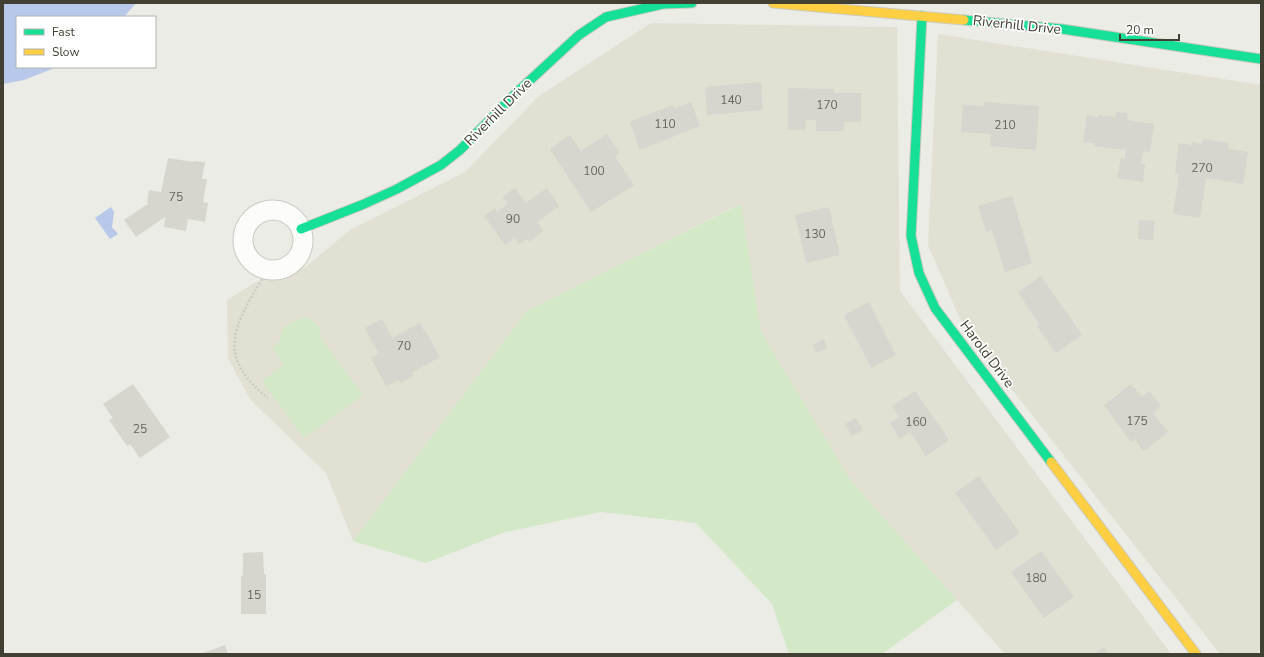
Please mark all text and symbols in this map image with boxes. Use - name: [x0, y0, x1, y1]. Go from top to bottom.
- street label: Riverhill Drive: [972, 11, 1062, 39]
- legend: [16, 16, 156, 68]
- scale bar: [1120, 16, 1179, 42]
- text: 20 m: [1126, 22, 1154, 38]
- text: Fast: [52, 24, 75, 40]
- text: Slow: [52, 44, 80, 60]
- street label: Riverhill Drive: [460, 74, 536, 150]
- house number: 140: [720, 92, 742, 108]
- house number: 170: [816, 97, 838, 113]
- house number: 110: [654, 116, 676, 132]
- house number: 210: [994, 117, 1016, 133]
- house number: 270: [1191, 160, 1213, 176]
- house number: 100: [583, 163, 605, 179]
- house number: 75: [169, 189, 183, 205]
- house number: 90: [506, 211, 520, 227]
- house number: 130: [804, 226, 826, 242]
- street label: Harold Drive: [955, 316, 1019, 392]
- house number: 70: [397, 338, 411, 354]
- house number: 175: [1126, 413, 1148, 429]
- house number: 160: [905, 414, 927, 430]
- house number: 25: [133, 421, 147, 437]
- house number: 180: [1025, 570, 1047, 586]
- house number: 15: [247, 587, 261, 603]

